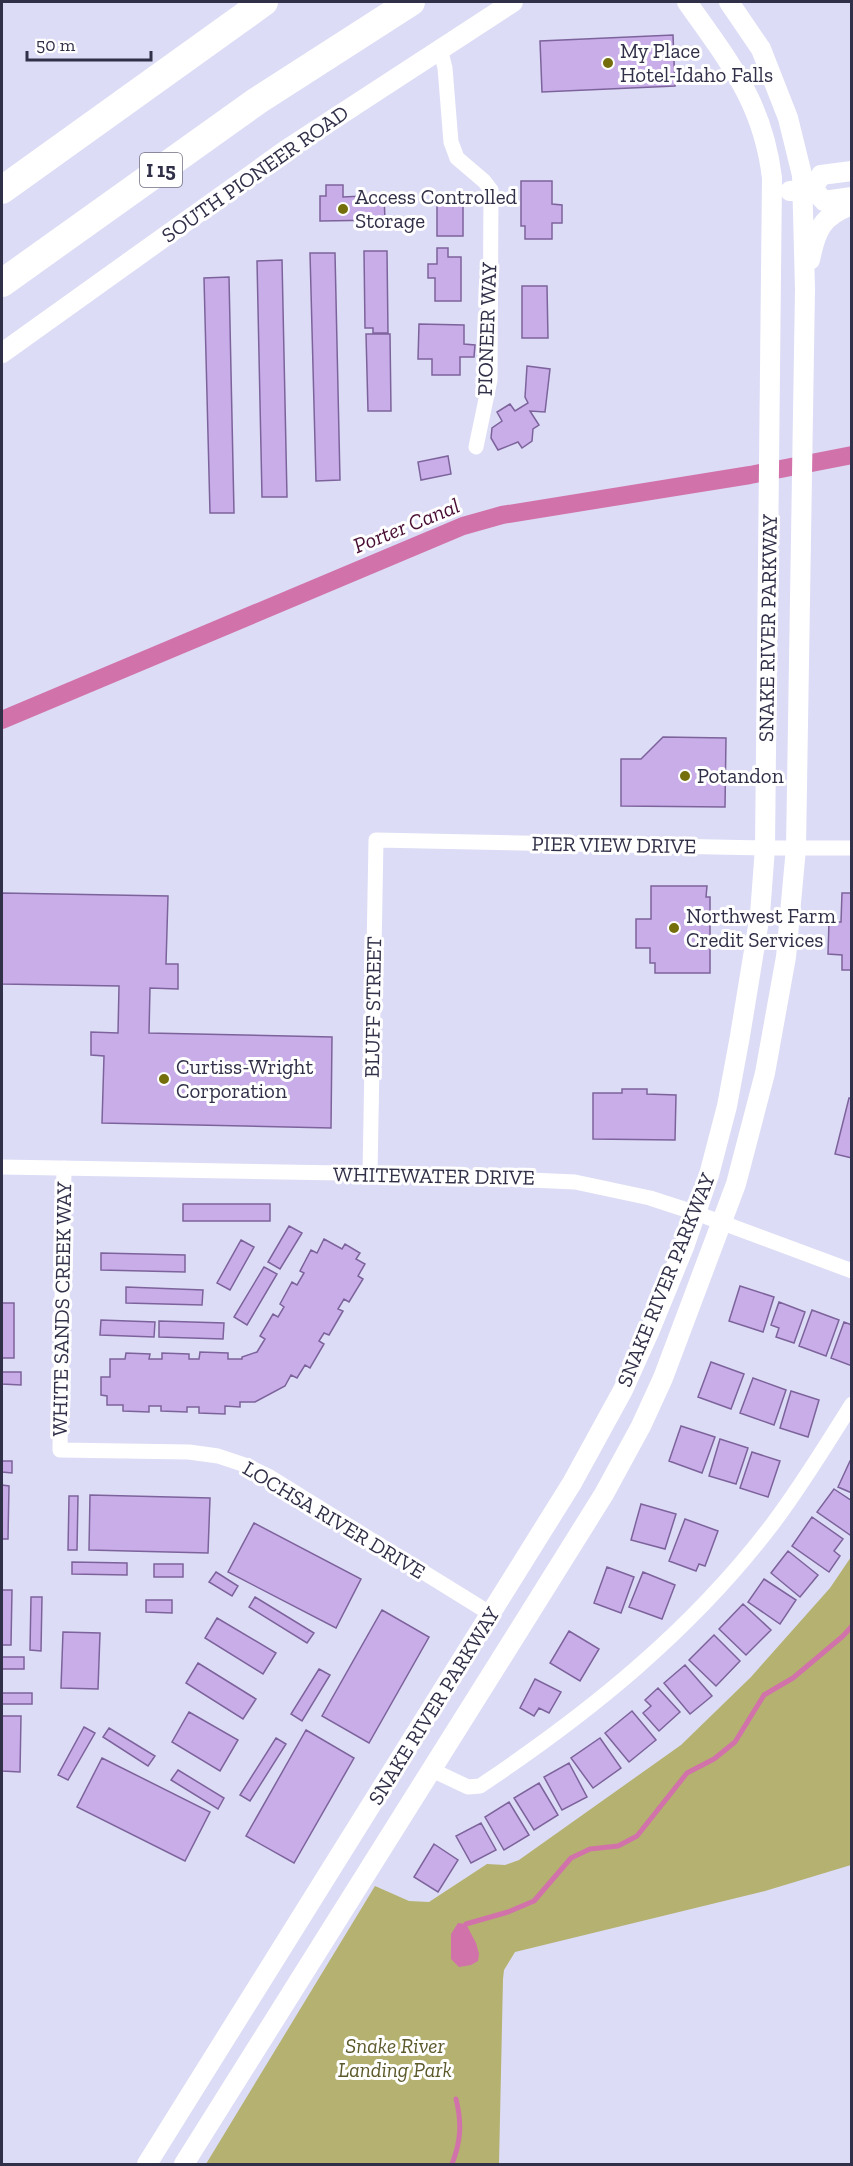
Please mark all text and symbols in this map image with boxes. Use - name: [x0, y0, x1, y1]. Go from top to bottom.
- scale bar: [27, 24, 152, 62]
- text: 50 m: [36, 34, 76, 56]
- place label: My Place Hotel-Idaho Falls: [620, 38, 773, 87]
- marker: My Place Hotel-Idaho Falls: [601, 56, 615, 70]
- street label: SOUTH PIONEER ROAD: [156, 100, 353, 248]
- road number: I 15: [140, 153, 182, 187]
- place label: Access Controlled Storage: [355, 184, 518, 233]
- marker: Access Controlled Storage: [336, 202, 350, 216]
- street label: PIONEER WAY: [472, 261, 501, 396]
- water label: Porter Canal: [349, 492, 463, 559]
- street label: SNAKE RIVER PARKWAY: [753, 514, 782, 742]
- place label: Potandon: [697, 763, 784, 788]
- marker: Potandon: [678, 769, 692, 783]
- street label: PIER VIEW DRIVE: [531, 831, 697, 858]
- place label: Northwest Farm Credit Services: [686, 903, 836, 952]
- marker: Northwest Farm Credit Services: [667, 921, 681, 935]
- street label: BLUFF STREET: [359, 936, 386, 1078]
- place label: Curtiss-Wright Corporation: [176, 1054, 313, 1103]
- marker: Curtiss-Wright Corporation: [157, 1072, 171, 1086]
- street label: WHITEWATER DRIVE: [333, 1161, 535, 1190]
- street label: SNAKE RIVER PARKWAY: [611, 1169, 720, 1390]
- street label: WHITE SANDS CREEK WAY: [47, 1181, 76, 1437]
- street label: LOCHSA RIVER DRIVE: [239, 1455, 430, 1584]
- street label: SNAKE RIVER PARKWAY: [363, 1602, 505, 1809]
- park label: Snake River Landing Park: [338, 2033, 452, 2082]

